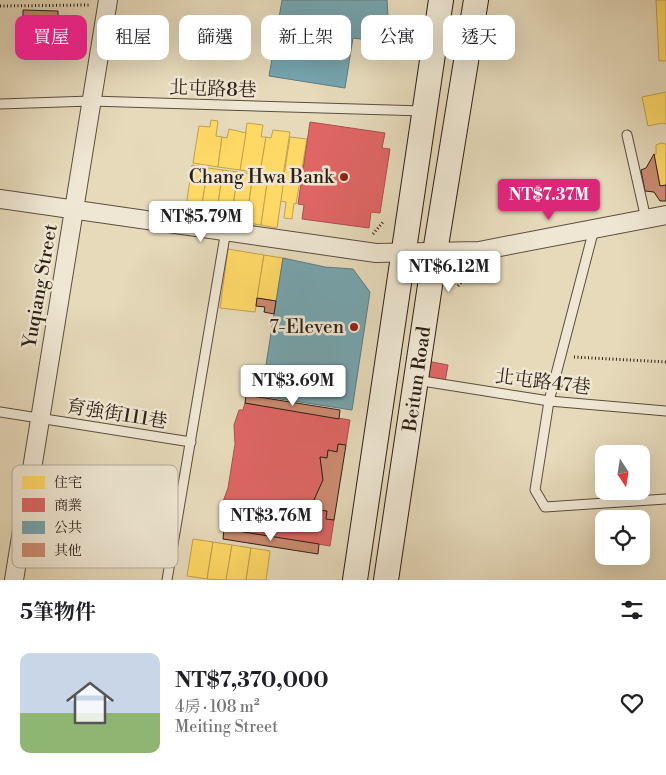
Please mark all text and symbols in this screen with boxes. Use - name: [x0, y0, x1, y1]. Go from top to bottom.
- chip: 買屋: [15, 15, 87, 60]
- chip: 租屋: [97, 15, 169, 60]
- chip: 篩選: [179, 15, 251, 60]
- chip: 新上架: [261, 15, 351, 60]
- chip: 公寓: [361, 15, 433, 60]
- chip: 透天: [443, 15, 515, 60]
- street label: 北屯路8巷: [169, 75, 257, 103]
- place label: Chang Hwa Bank: [189, 165, 335, 189]
- marker: Chang Hwa Bank: [338, 171, 350, 183]
- pin: NT$7.37M: [497, 178, 601, 221]
- text: NT$7.37M: [509, 185, 589, 205]
- pin: NT$5.79M: [149, 200, 253, 243]
- text: NT$5.79M: [160, 207, 242, 227]
- street label: Yuqiang Street: [17, 222, 63, 351]
- pin: NT$6.12M: [397, 250, 501, 293]
- text: NT$6.12M: [408, 257, 490, 277]
- place label: 7-Eleven: [269, 315, 344, 339]
- marker: 7-Eleven: [348, 321, 360, 333]
- street label: Beitun Road: [398, 325, 436, 434]
- pin: NT$3.69M: [241, 364, 345, 407]
- street label: 北屯路47巷: [494, 364, 592, 400]
- text: NT$3.69M: [252, 371, 334, 391]
- street label: 育強街111巷: [65, 394, 169, 434]
- north arrow: [595, 445, 650, 500]
- map controls: [595, 445, 650, 565]
- legend: [12, 465, 178, 568]
- text: 住宅: [54, 474, 82, 492]
- text: 商業: [54, 497, 82, 515]
- pin: NT$3.76M: [219, 500, 323, 542]
- text: NT$3.76M: [230, 506, 312, 526]
- button: locate: [595, 510, 650, 565]
- text: 公共: [54, 519, 82, 537]
- text: 其他: [54, 542, 82, 560]
- icon: filters: [618, 596, 646, 624]
- text: 5筆物件: [20, 600, 96, 626]
- text: NT$7,370,000: [175, 668, 329, 694]
- icon: home: [60, 673, 120, 733]
- icon: heart: [618, 689, 646, 717]
- text: 4房 · 108 m²: [175, 697, 259, 717]
- text: Meiting Street: [175, 717, 278, 737]

